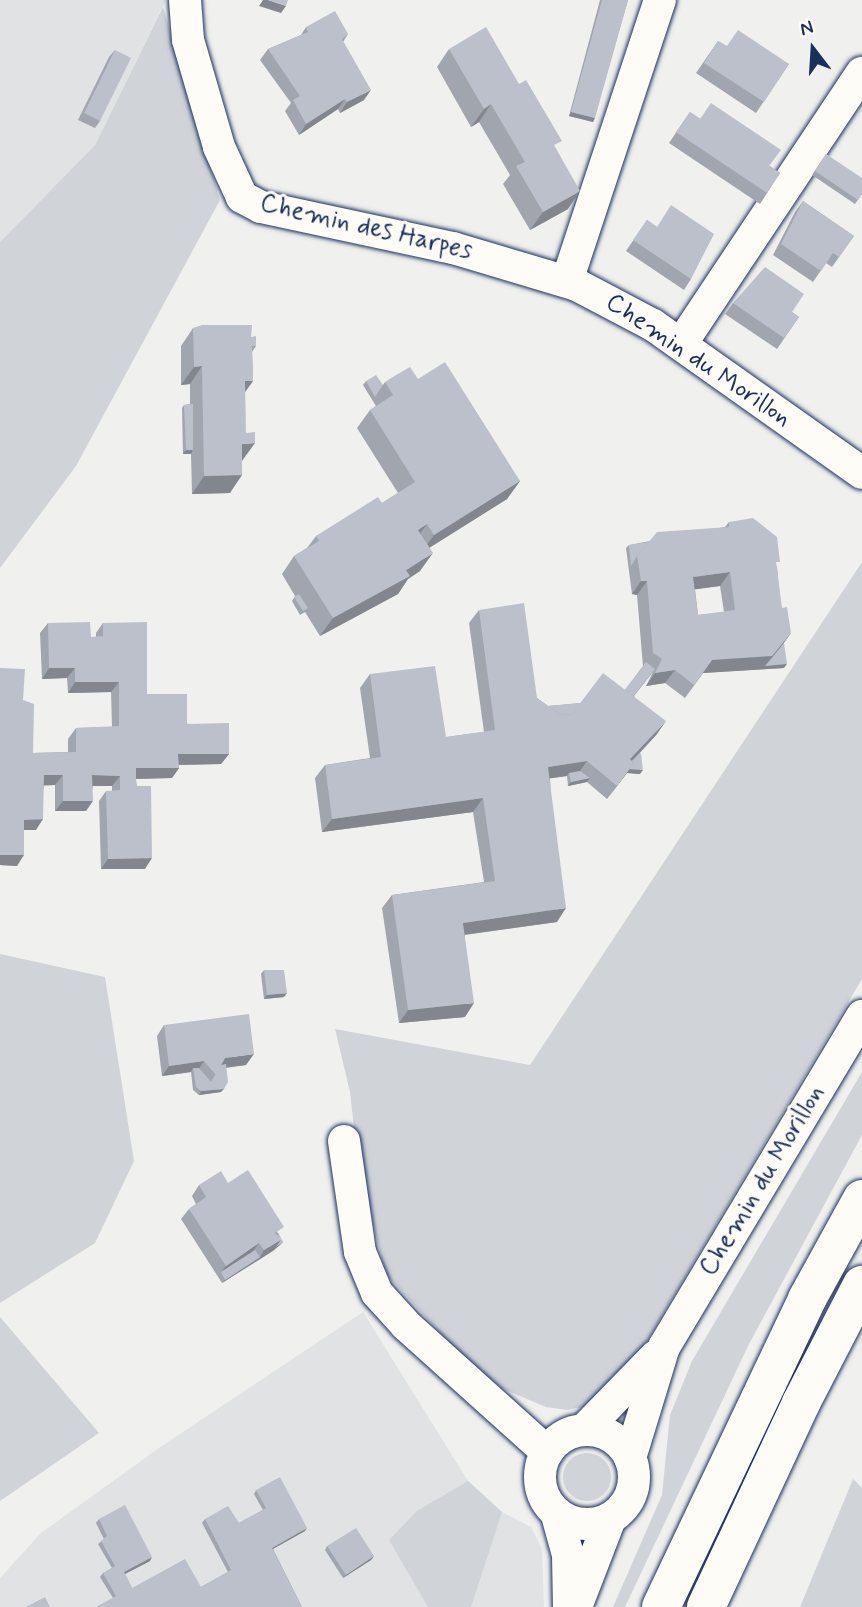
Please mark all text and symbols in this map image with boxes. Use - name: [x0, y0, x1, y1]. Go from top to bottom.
- north arrow: [778, 14, 848, 84]
- text: N: [797, 15, 816, 42]
- street label: Chemin des Harpes: [257, 188, 475, 268]
- street label: Chemin du Morillon: [599, 287, 797, 435]
- street label: Chemin du Morillon: [694, 1080, 832, 1282]

